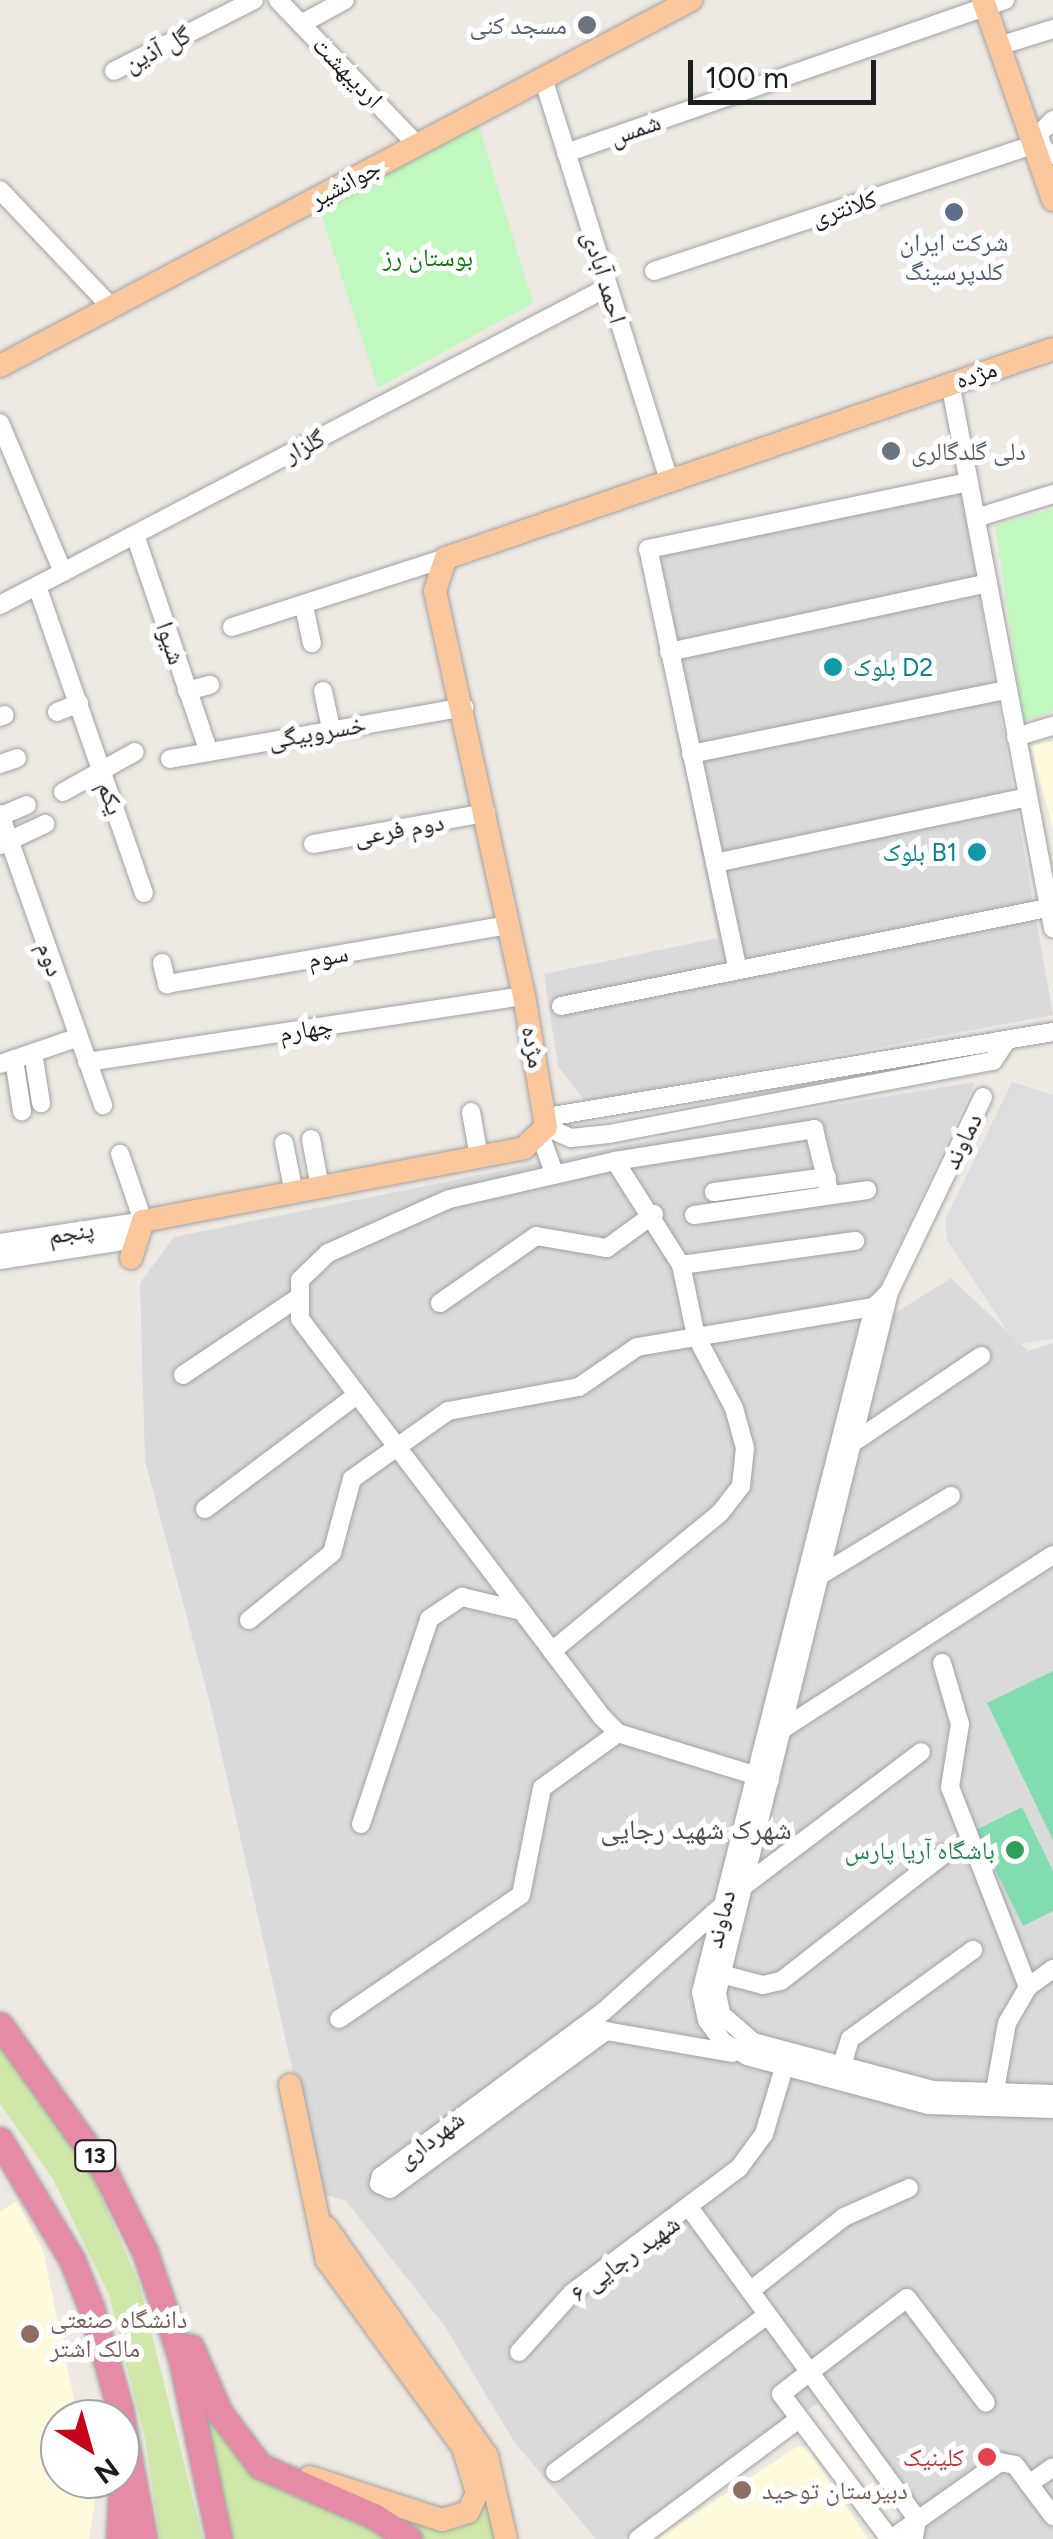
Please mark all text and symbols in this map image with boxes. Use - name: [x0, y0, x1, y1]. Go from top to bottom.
- place label: مسجد کنی: [470, 10, 567, 40]
- marker: مسجد کنی: [576, 14, 598, 36]
- street label: گل آذین: [119, 20, 195, 78]
- street label: اردیبهشت: [307, 30, 389, 114]
- scale bar: [693, 40, 880, 102]
- text: 100 m: [705, 59, 789, 96]
- street label: شمس: [605, 106, 665, 152]
- street label: جوانشیر: [304, 152, 386, 214]
- street label: کلانتری: [807, 183, 881, 233]
- marker: شرکت ایران کلدپرسینگ: [943, 201, 965, 223]
- street label: احمد آبادی: [577, 227, 633, 327]
- place label: شرکت ایران کلدپرسینگ: [900, 228, 1008, 287]
- park label: بوستان رز: [383, 242, 473, 272]
- street label: مژده: [951, 353, 1001, 395]
- street label: گلزار: [278, 423, 330, 469]
- place label: دلی گلدگالری: [911, 436, 1026, 466]
- marker: دلی گلدگالری: [880, 440, 902, 462]
- street label: شیوا: [150, 618, 192, 668]
- place label: بلوک D2: [853, 652, 933, 682]
- marker: بلوک D2: [822, 656, 844, 678]
- street label: خسروبیگی: [266, 709, 368, 755]
- street label: یکم: [91, 777, 131, 819]
- street label: دوم فرعی: [352, 806, 446, 852]
- place label: بلوک B1: [882, 837, 957, 867]
- marker: بلوک B1: [966, 841, 988, 863]
- street label: دوم: [31, 938, 71, 980]
- street label: سوم: [306, 938, 350, 974]
- street label: چهارم: [277, 1010, 335, 1048]
- street label: مژده: [516, 1024, 552, 1070]
- street label: دماوند: [936, 1108, 988, 1174]
- street label: پنجم: [46, 1214, 96, 1250]
- district label: شهرک شهید رجایی: [600, 1812, 792, 1846]
- place label: باشگاه آریا پارس: [845, 1835, 995, 1865]
- marker: باشگاه آریا پارس: [1004, 1839, 1026, 1861]
- street label: دماوند: [698, 1887, 742, 1951]
- street label: شهرداری: [390, 2104, 470, 2174]
- road number: 13: [72, 2139, 118, 2173]
- street label: شهید رجایی ۶: [564, 2208, 686, 2308]
- place label: دانشگاه صنعتی مالک اشتر: [50, 2305, 187, 2364]
- marker: دانشگاه صنعتی مالک اشتر: [19, 2323, 41, 2345]
- north arrow: [40, 2399, 140, 2499]
- place label: کلینیک: [903, 2442, 964, 2472]
- marker: کلینیک: [974, 2444, 1000, 2470]
- text: N: [88, 2451, 126, 2491]
- place label: دبیرستان توحید: [762, 2475, 908, 2505]
- marker: دبیرستان توحید: [731, 2479, 753, 2501]

